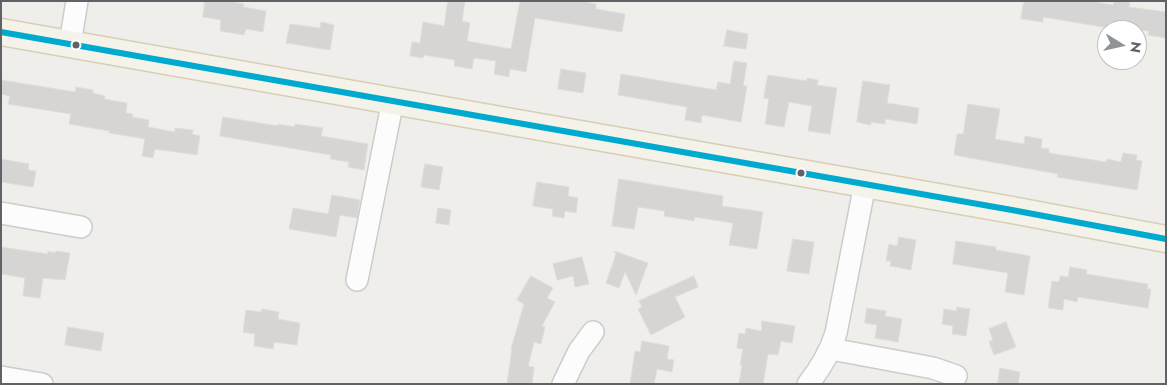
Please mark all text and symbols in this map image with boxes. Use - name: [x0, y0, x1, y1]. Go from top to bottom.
- north arrow: [1097, 20, 1147, 70]
- unlabelled marker: [71, 40, 81, 50]
- text: N: [1125, 40, 1147, 54]
- unlabelled marker: [796, 168, 806, 178]

